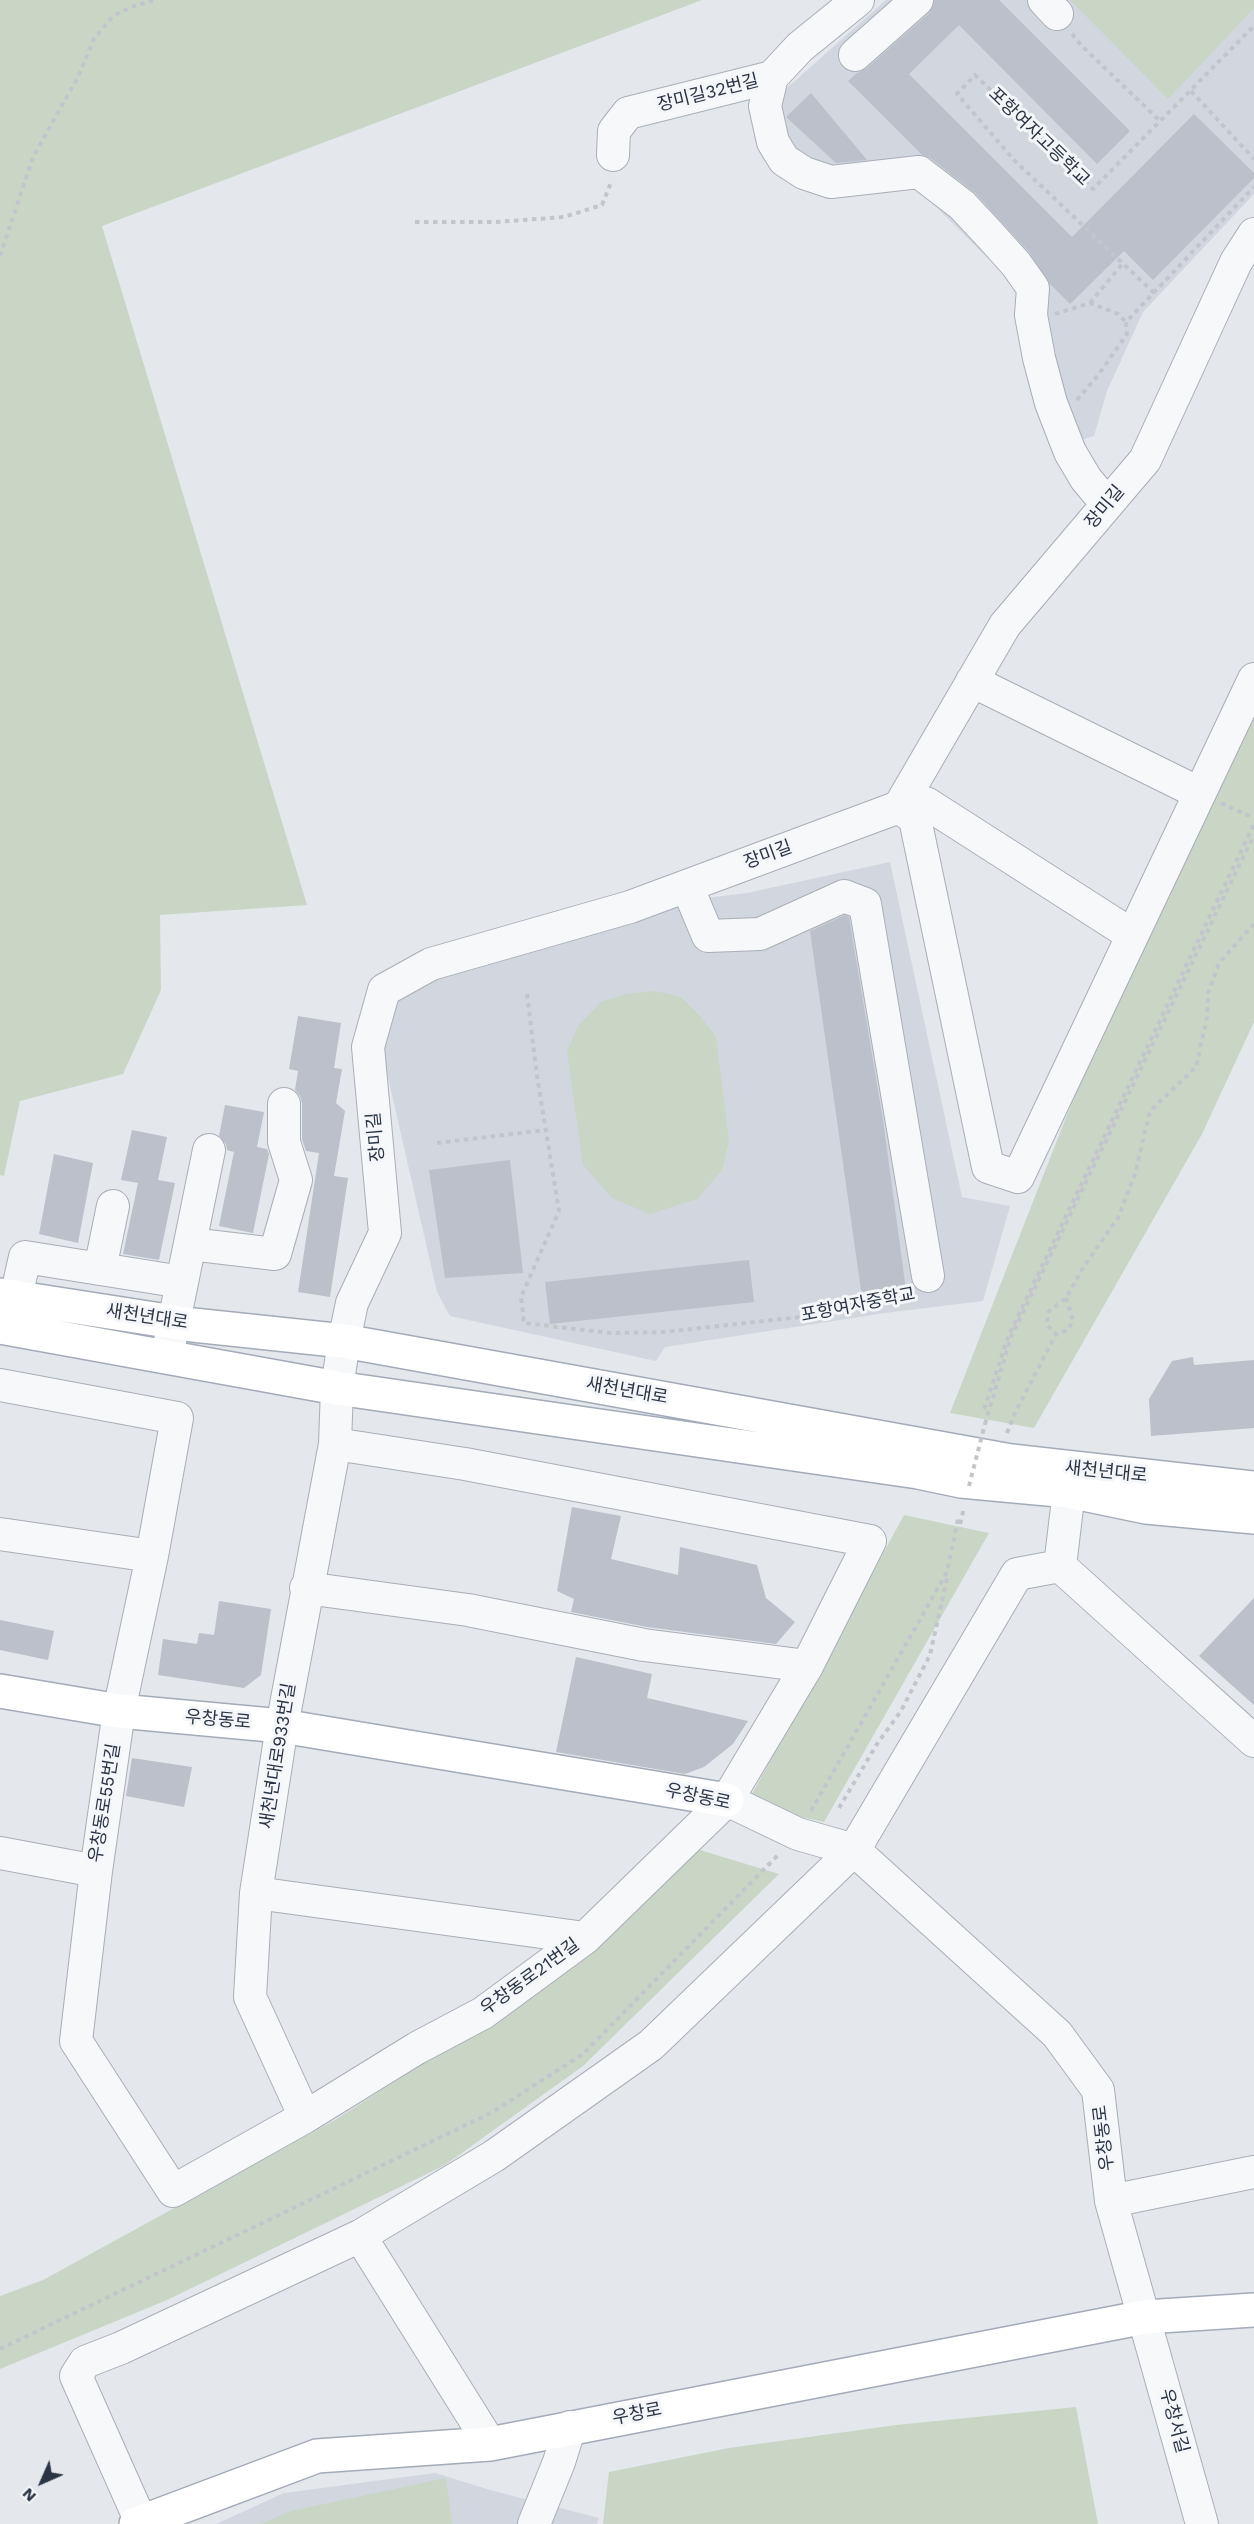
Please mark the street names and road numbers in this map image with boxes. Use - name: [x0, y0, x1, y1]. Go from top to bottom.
- street label: 장미길32번길: [655, 70, 761, 116]
- street label: 포항여자고등학교: [984, 83, 1094, 191]
- street label: 장미길: [1081, 481, 1129, 533]
- street label: 장미길: [741, 836, 795, 874]
- street label: 장미길: [363, 1111, 389, 1163]
- street label: 포항여자중학교: [799, 1283, 917, 1327]
- street label: 새천년대로: [104, 1300, 190, 1334]
- street label: 새천년대로: [584, 1373, 670, 1409]
- street label: 새천년대로: [1064, 1457, 1148, 1487]
- street label: 새천년대로933번길: [256, 1681, 300, 1831]
- street label: 우창동로: [184, 1706, 252, 1734]
- street label: 우창동로55번길: [85, 1742, 125, 1864]
- street label: 우창동로: [663, 1780, 733, 1814]
- street label: 우창동로21번길: [476, 1934, 584, 2020]
- street label: 우창동로: [1089, 2104, 1119, 2172]
- street label: 우창서길: [1155, 2386, 1193, 2456]
- street label: 우창로: [611, 2399, 663, 2429]

